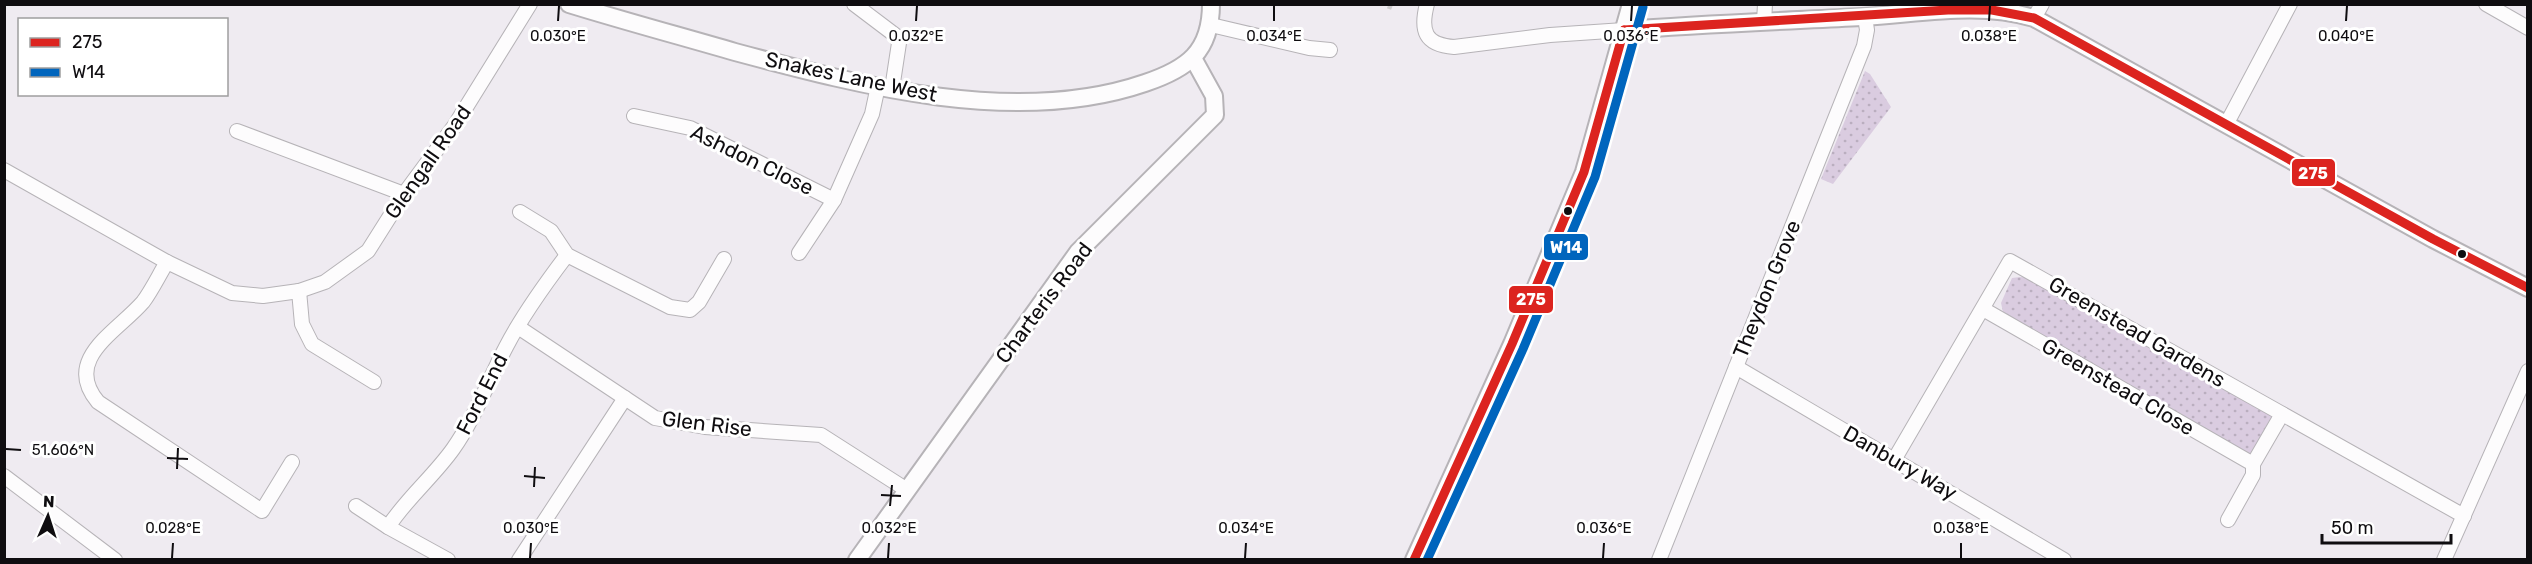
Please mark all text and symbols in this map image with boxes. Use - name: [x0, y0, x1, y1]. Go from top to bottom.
- legend: [18, 18, 228, 96]
- text: 0.030°E: [530, 27, 586, 45]
- text: 0.032°E: [888, 27, 944, 45]
- text: 0.034°E: [1246, 27, 1302, 45]
- text: 0.036°E: [1603, 27, 1659, 45]
- text: 0.038°E: [1961, 27, 2017, 45]
- text: 0.040°E: [2318, 27, 2374, 45]
- text: 275: [72, 31, 103, 53]
- street label: Snakes Lane West: [763, 46, 939, 107]
- text: W14: [72, 61, 105, 83]
- street label: Glengall Road: [379, 100, 476, 223]
- street label: Ashdon Close: [687, 119, 818, 200]
- line badge: 275: [2291, 158, 2336, 187]
- text: 275: [2298, 164, 2328, 183]
- unlabelled marker: [1562, 205, 1574, 217]
- street label: Theydon Grove: [1728, 216, 1806, 361]
- line badge: W14: [1543, 233, 1589, 261]
- street label: Charteris Road: [990, 237, 1097, 368]
- text: W14: [1550, 238, 1582, 257]
- unlabelled marker: [2456, 248, 2468, 260]
- street label: Greenstead Gardens: [2045, 271, 2230, 392]
- line badge: 275: [1508, 285, 1554, 314]
- text: 275: [1516, 290, 1546, 309]
- street label: Greenstead Close: [2038, 333, 2199, 440]
- street label: Ford End: [451, 349, 513, 438]
- street label: Glen Rise: [661, 406, 753, 441]
- street label: Danbury Way: [1839, 420, 1962, 505]
- text: 51.606°N: [32, 441, 94, 459]
- north arrow: [18, 486, 78, 546]
- text: N: [43, 492, 55, 511]
- scale bar: [2322, 507, 2451, 545]
- text: 50 m: [2331, 517, 2374, 539]
- text: 0.028°E: [145, 519, 201, 537]
- text: 0.030°E: [503, 519, 559, 537]
- text: 0.032°E: [861, 519, 917, 537]
- text: 0.034°E: [1218, 519, 1274, 537]
- text: 0.036°E: [1576, 519, 1632, 537]
- text: 0.038°E: [1933, 519, 1989, 537]

